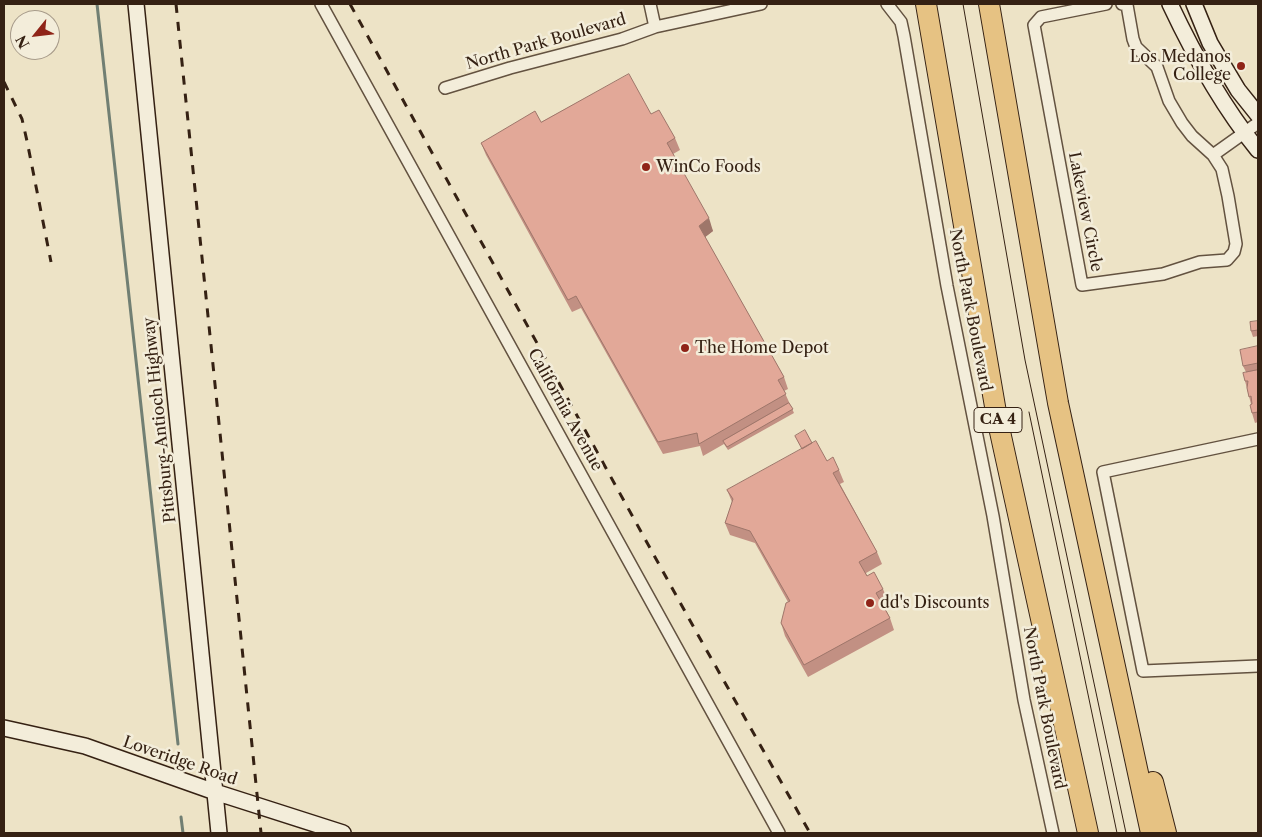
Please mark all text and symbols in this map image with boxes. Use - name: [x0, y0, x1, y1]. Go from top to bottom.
- north arrow: [10, 10, 60, 60]
- street label: North Park Boulevard: [464, 10, 628, 74]
- text: N: [12, 32, 34, 51]
- place label: Los Medanos College: [1130, 47, 1231, 85]
- marker: Los Medanos College: [1235, 60, 1247, 72]
- street label: Lakeview Circle: [1064, 150, 1106, 274]
- place label: WinCo Foods: [656, 157, 761, 177]
- marker: WinCo Foods: [640, 161, 652, 173]
- street label: North Park Boulevard: [945, 227, 995, 393]
- street label: Pittsburg-Antioch Highway: [140, 316, 180, 524]
- place label: The Home Depot: [695, 338, 829, 358]
- marker: The Home Depot: [679, 342, 691, 354]
- street label: California Avenue: [523, 345, 607, 475]
- road number: CA 4: [974, 408, 1022, 432]
- place label: dd's Discounts: [880, 593, 990, 613]
- marker: dd's Discounts: [864, 597, 876, 609]
- street label: North Park Boulevard: [1019, 625, 1069, 791]
- street label: Loveridge Road: [120, 732, 240, 790]

